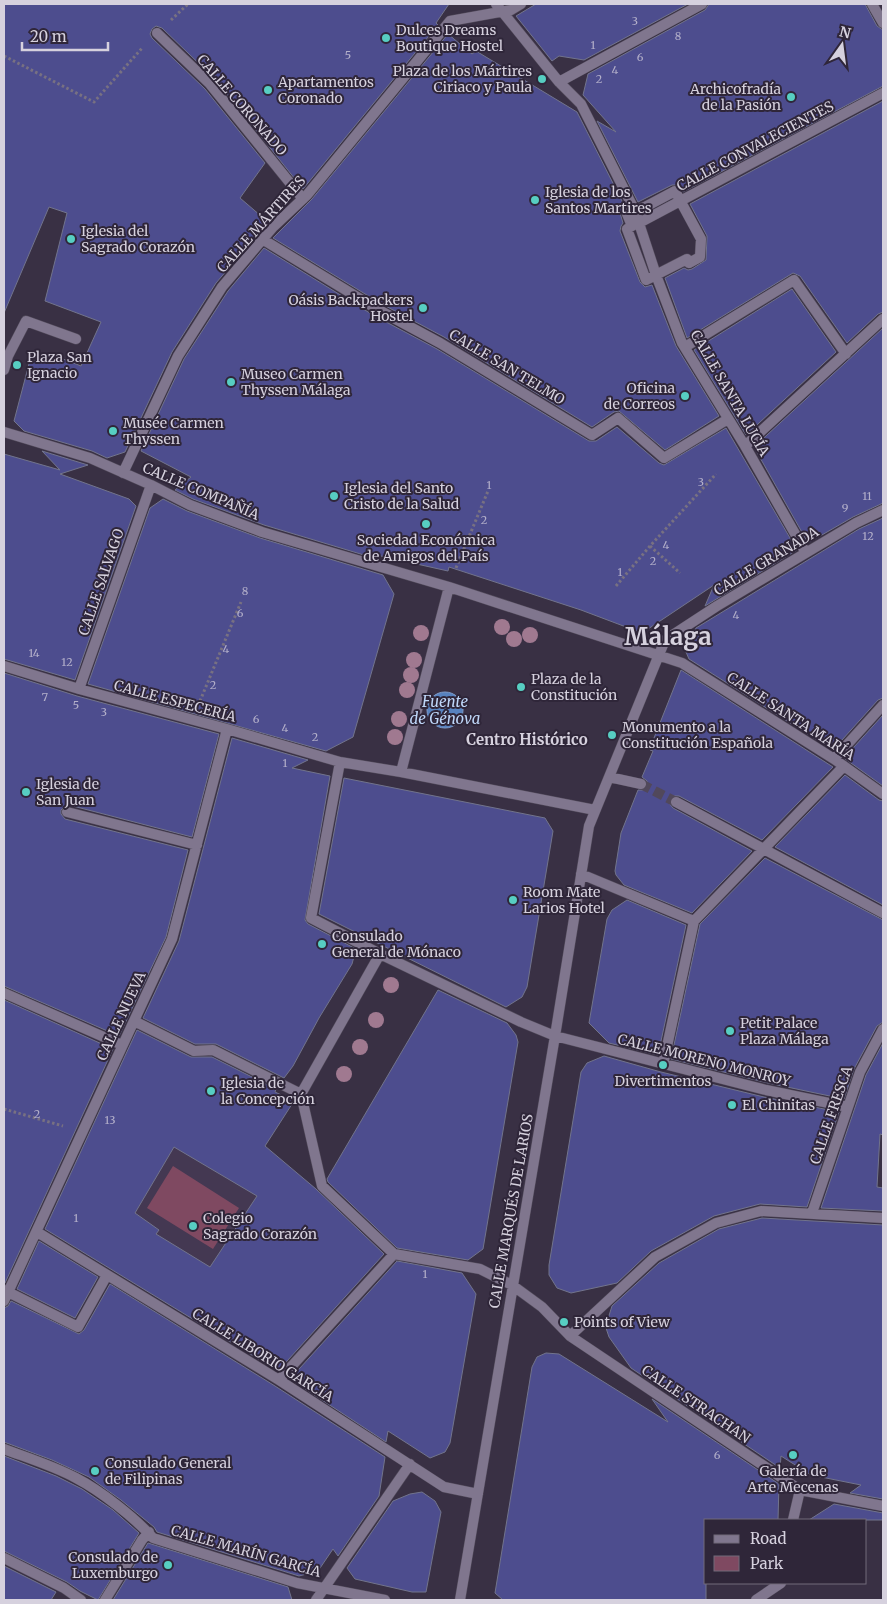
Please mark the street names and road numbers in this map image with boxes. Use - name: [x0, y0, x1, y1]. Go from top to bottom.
- street label: CALLE CORONADO: [193, 51, 291, 159]
- street label: CALLE CONVALECIENTES: [673, 97, 837, 195]
- street label: CALLE MÁRTIRES: [213, 172, 309, 276]
- street label: CALLE SAN TELMO: [446, 325, 568, 409]
- street label: CALLE SANTA LUCÍA: [686, 327, 774, 459]
- street label: CALLE COMPAÑÍA: [140, 458, 262, 524]
- street label: CALLE GRANADA: [710, 523, 822, 599]
- street label: CALLE SALVAGO: [74, 526, 128, 638]
- street label: CALLE SANTA MARÍA: [724, 668, 858, 764]
- street label: CALLE ESPECERÍA: [112, 676, 238, 726]
- street label: CALLE NUEVA: [92, 968, 150, 1063]
- street label: CALLE MORENO MONROY: [616, 1030, 793, 1090]
- street label: CALLE FRESCA: [806, 1063, 856, 1167]
- street label: CALLE MARQUÉS DE LARIOS: [485, 1112, 537, 1310]
- street label: CALLE LIBORIO GARCÍA: [189, 1304, 337, 1406]
- street label: CALLE STRACHAN: [638, 1361, 754, 1447]
- street label: CALLE MARÍN GARCÍA: [169, 1521, 323, 1581]

